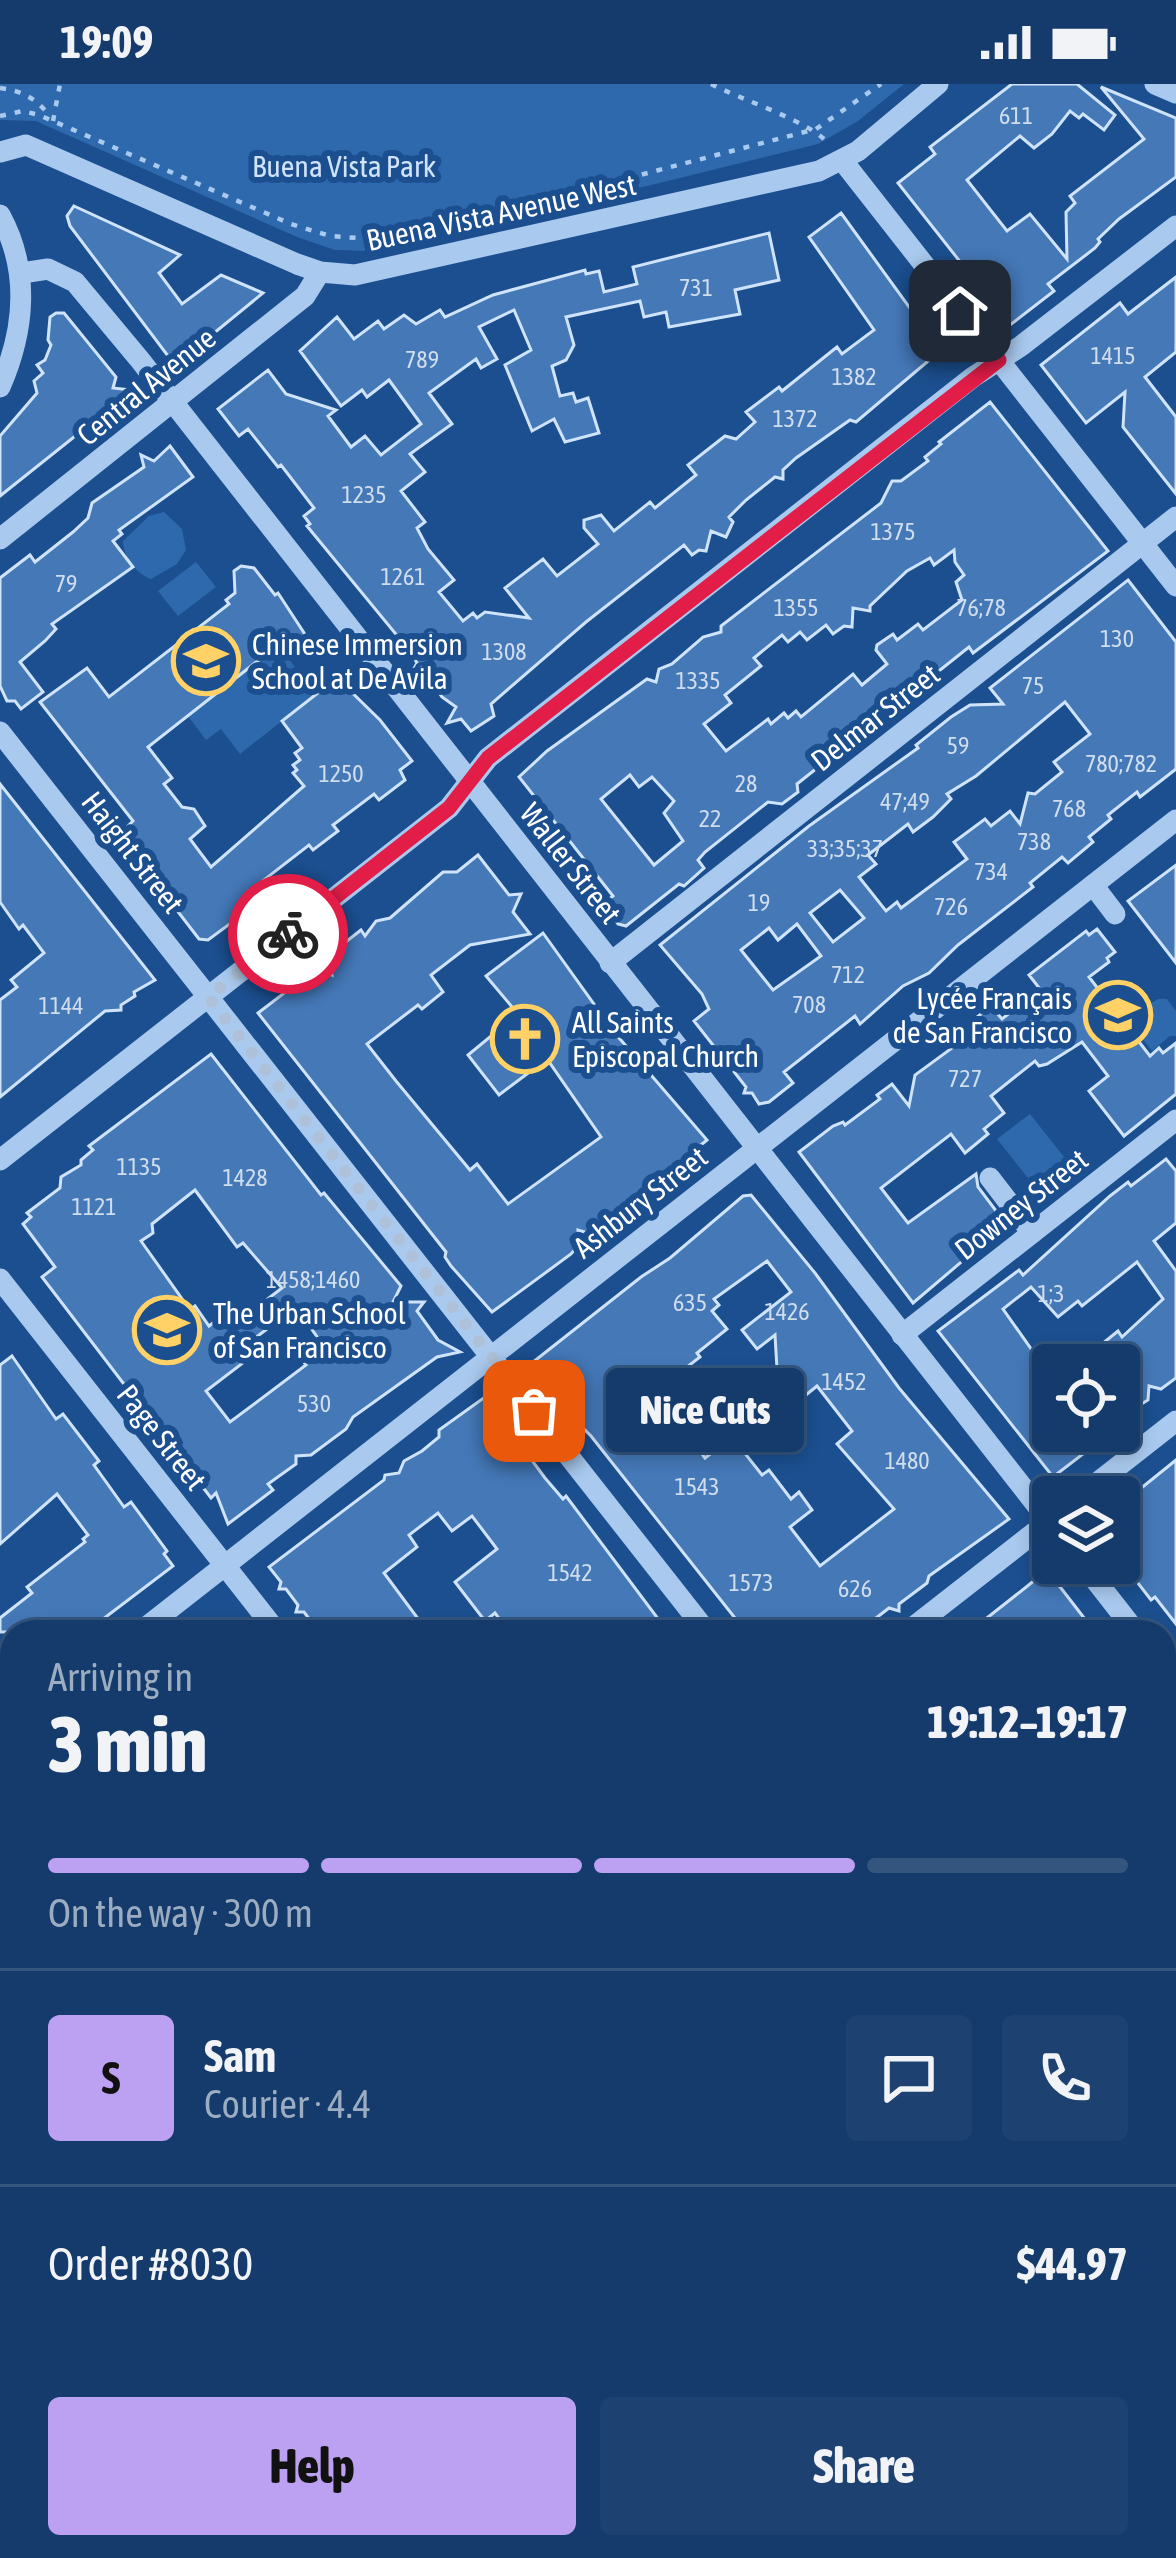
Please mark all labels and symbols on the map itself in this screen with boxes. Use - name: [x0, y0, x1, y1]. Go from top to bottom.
- house number: 611: [999, 102, 1033, 129]
- park label: Buena Vista Park: [252, 149, 436, 183]
- street label: Buena Vista Avenue West: [363, 167, 639, 257]
- pin: [909, 260, 1011, 362]
- house number: 731: [679, 274, 713, 301]
- street label: Central Avenue: [70, 320, 222, 452]
- house number: 1415: [1090, 342, 1136, 369]
- house number: 789: [405, 346, 439, 373]
- house number: 1382: [831, 363, 877, 390]
- house number: 1372: [772, 405, 818, 432]
- house number: 1235: [341, 481, 387, 508]
- house number: 1375: [870, 518, 916, 545]
- house number: 1261: [380, 563, 426, 590]
- house number: 79: [55, 570, 77, 597]
- house number: 1355: [773, 594, 819, 621]
- house number: 76;78: [956, 594, 1006, 621]
- house number: 130: [1100, 625, 1134, 652]
- school or university icon: Chinese Immersion School at De Avila: [171, 626, 241, 696]
- place label: Chinese Immersion School at De Avila: [252, 627, 463, 695]
- house number: 1308: [481, 638, 527, 665]
- street label: Delmar Street: [804, 657, 946, 777]
- house number: 1335: [675, 667, 721, 694]
- house number: 75: [1022, 672, 1044, 699]
- house number: 59: [947, 732, 969, 759]
- house number: 780;782: [1085, 750, 1157, 777]
- house number: 1250: [318, 760, 364, 787]
- house number: 28: [735, 770, 757, 797]
- street label: Haight Street: [75, 785, 191, 919]
- house number: 47;49: [880, 788, 930, 815]
- house number: 768: [1052, 795, 1086, 822]
- street label: Waller Street: [514, 796, 628, 930]
- house number: 22: [699, 805, 721, 832]
- house number: 738: [1017, 828, 1051, 855]
- house number: 33;35;37: [807, 835, 883, 862]
- house number: 734: [974, 858, 1008, 885]
- courier: [228, 874, 348, 994]
- house number: 19: [748, 889, 770, 916]
- house number: 726: [934, 893, 968, 920]
- house number: 712: [831, 961, 865, 988]
- school or university icon: Lycée Français de San Francisco: [1083, 980, 1153, 1050]
- place label: Lycée Français de San Francisco: [893, 981, 1072, 1049]
- house number: 708: [792, 991, 826, 1018]
- house number: 1144: [38, 992, 84, 1019]
- church icon: All Saints Episcopal Church: [490, 1004, 560, 1074]
- place label: All Saints Episcopal Church: [572, 1005, 759, 1073]
- house number: 727: [948, 1065, 982, 1092]
- street label: Ashbury Street: [567, 1139, 713, 1265]
- street label: Downey Street: [948, 1142, 1094, 1266]
- house number: 1135: [116, 1153, 162, 1180]
- house number: 1428: [222, 1164, 268, 1191]
- house number: 1121: [71, 1193, 117, 1220]
- house number: 1458;1460: [266, 1266, 360, 1293]
- house number: 1;3: [1038, 1280, 1064, 1307]
- house number: 635: [673, 1289, 707, 1316]
- school or university icon: The Urban School of San Francisco: [132, 1295, 202, 1365]
- place label: The Urban School of San Francisco: [213, 1296, 406, 1364]
- house number: 1426: [764, 1298, 810, 1325]
- pin: [483, 1360, 585, 1462]
- house number: 1452: [821, 1368, 867, 1395]
- callout: Nice Cuts: [606, 1369, 804, 1453]
- street label: Page Street: [110, 1378, 214, 1496]
- house number: 530: [297, 1390, 331, 1417]
- house number: 1480: [884, 1447, 930, 1474]
- house number: 1543: [674, 1473, 720, 1500]
- house number: 1542: [547, 1559, 593, 1586]
- house number: 1573: [728, 1569, 774, 1596]
- house number: 626: [838, 1575, 872, 1602]

